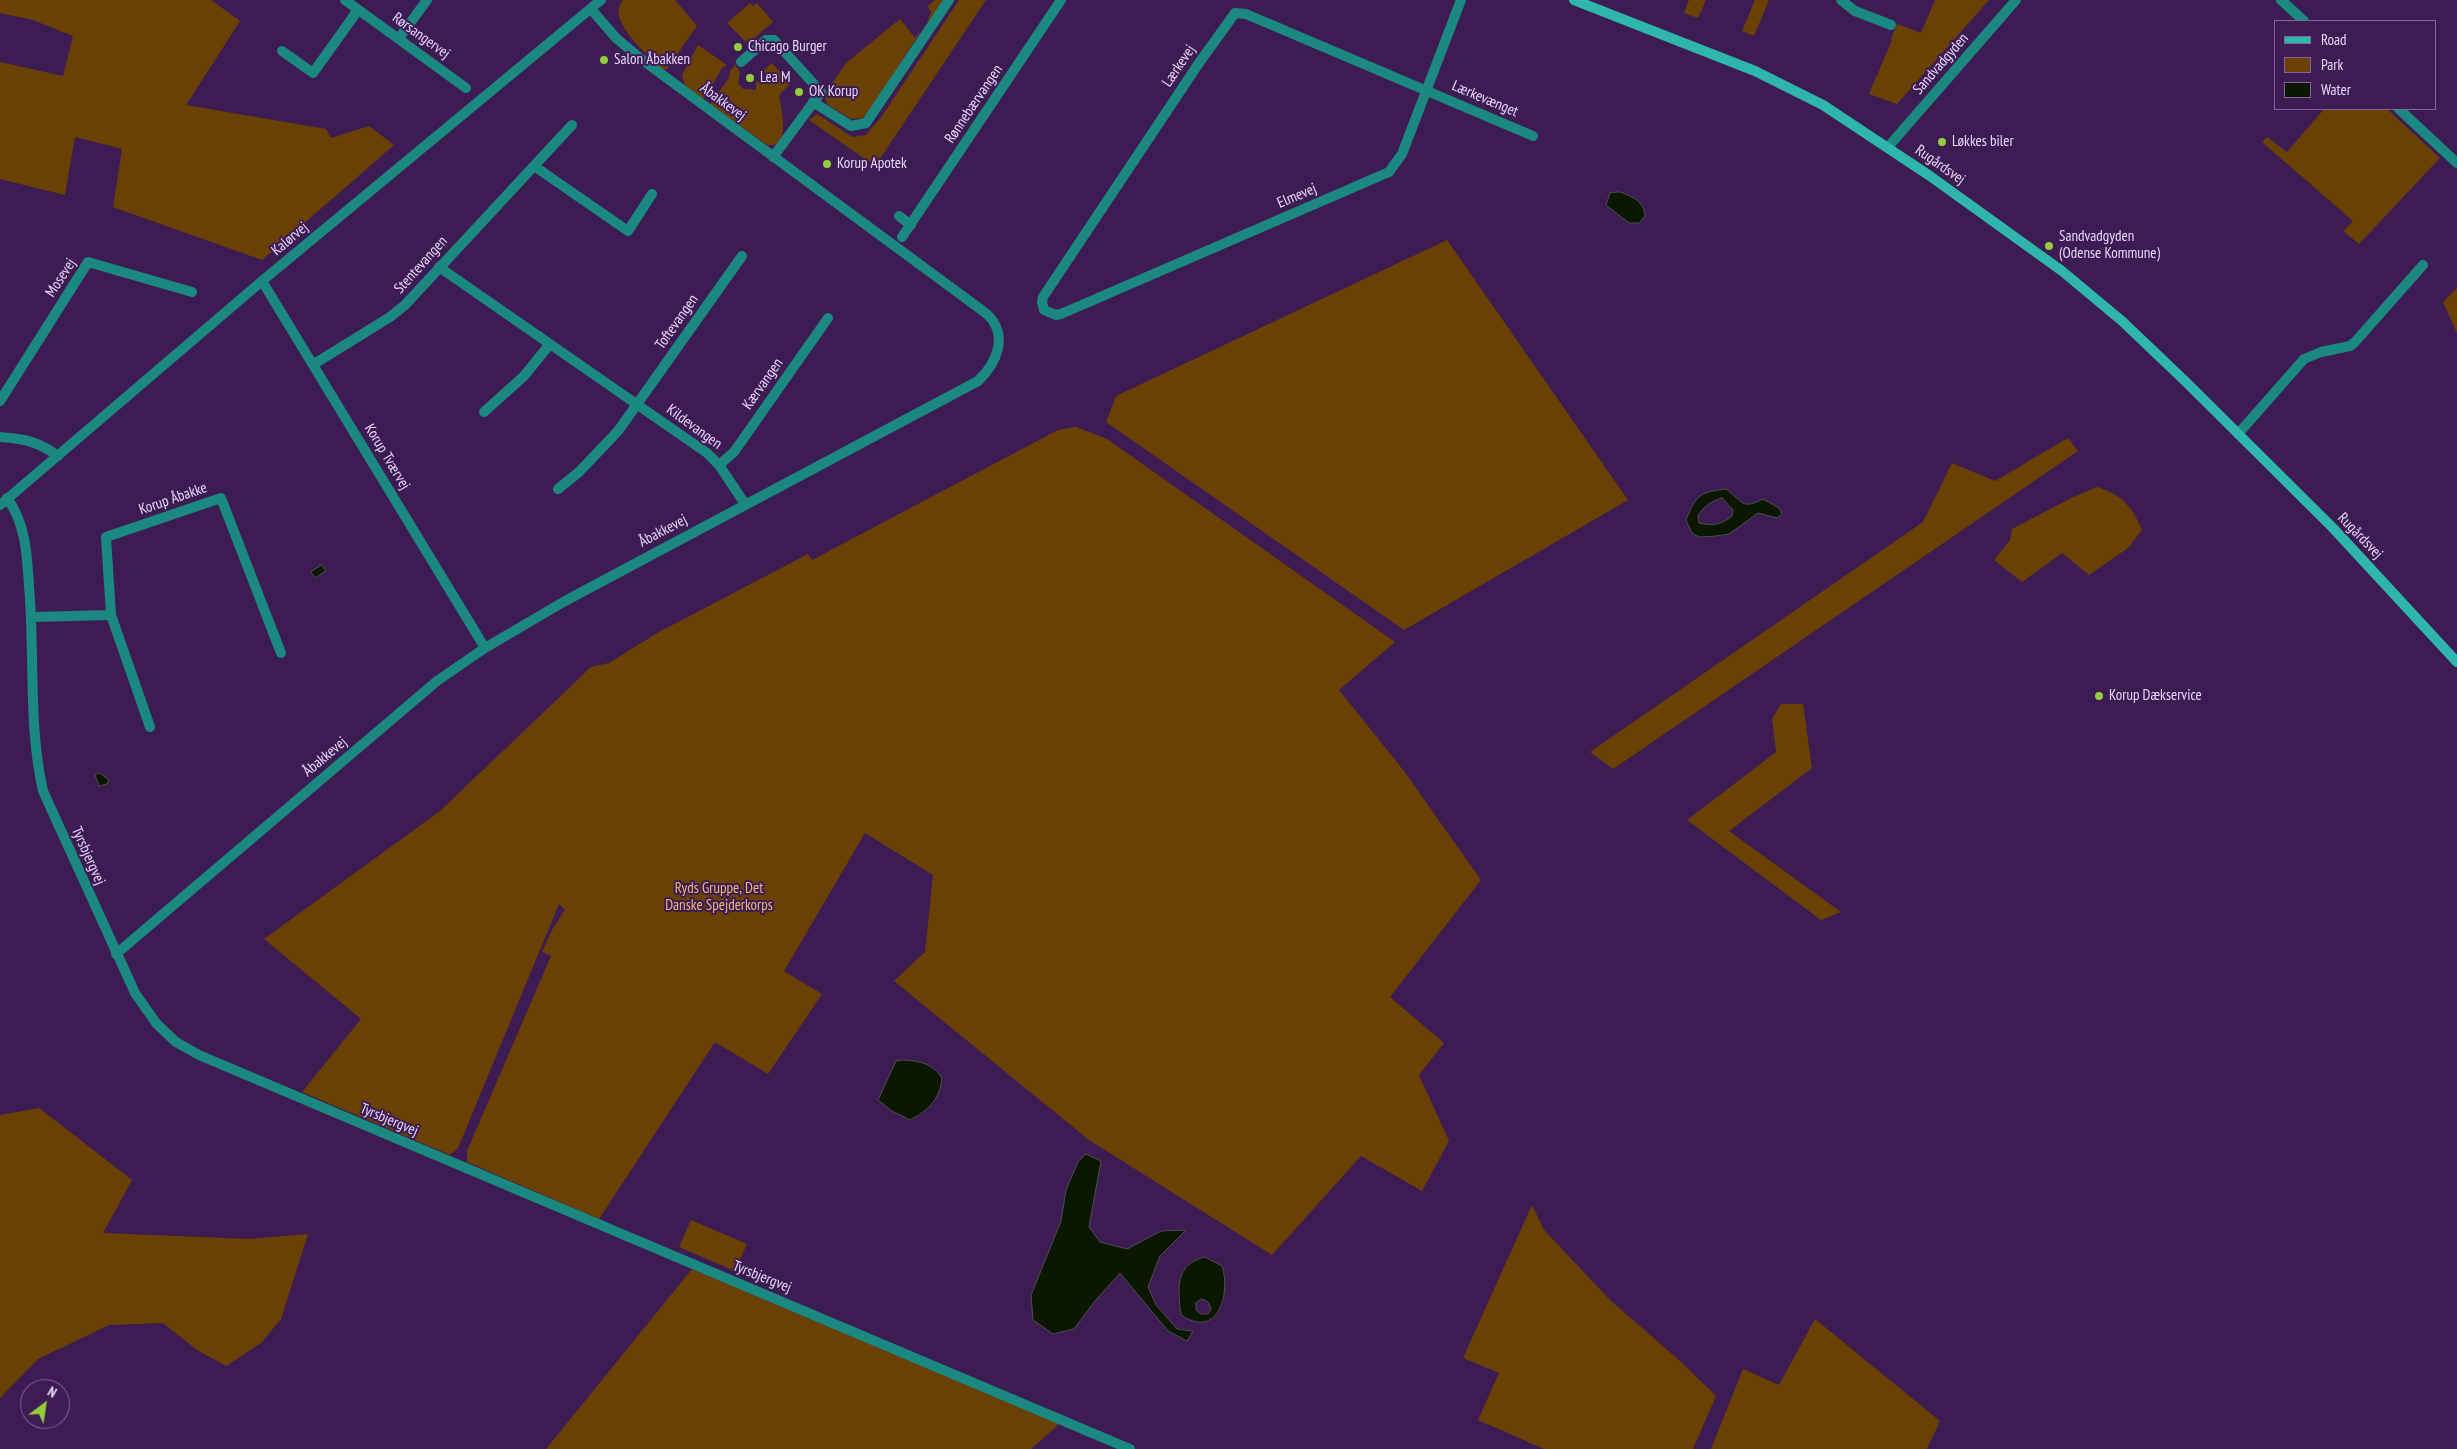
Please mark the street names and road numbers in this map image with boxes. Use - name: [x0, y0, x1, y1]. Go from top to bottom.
- street label: Rørsangervej: [389, 9, 453, 63]
- street label: Sandvadgyden: [1910, 30, 1972, 98]
- street label: Lærkevej: [1159, 42, 1199, 90]
- street label: Rønnebærvangen: [941, 61, 1007, 147]
- street label: Lærkevænget: [1449, 77, 1521, 121]
- street label: Åbakkevej: [697, 79, 749, 125]
- street label: Rugårdsvej: [1911, 141, 1969, 189]
- street label: Elmevej: [1275, 180, 1319, 212]
- street label: Kalørvej: [268, 218, 312, 260]
- street label: Stentevangen: [391, 233, 451, 297]
- street label: Mosevej: [42, 255, 80, 301]
- street label: Toftevangen: [652, 291, 702, 353]
- street label: Kærvangen: [739, 355, 787, 413]
- street label: Kildevangen: [663, 401, 725, 453]
- street label: Korup Tværvej: [360, 421, 414, 493]
- street label: Korup Åbakke: [137, 479, 209, 519]
- street label: Rugårdsvej: [2334, 509, 2386, 563]
- street label: Åbakkevej: [636, 511, 690, 551]
- street label: Åbakkevej: [299, 733, 351, 781]
- street label: Tyrsbjergvej: [67, 824, 109, 888]
- street label: Tyrsbjergvej: [357, 1100, 421, 1140]
- street label: Tyrsbjergvej: [730, 1257, 794, 1297]

